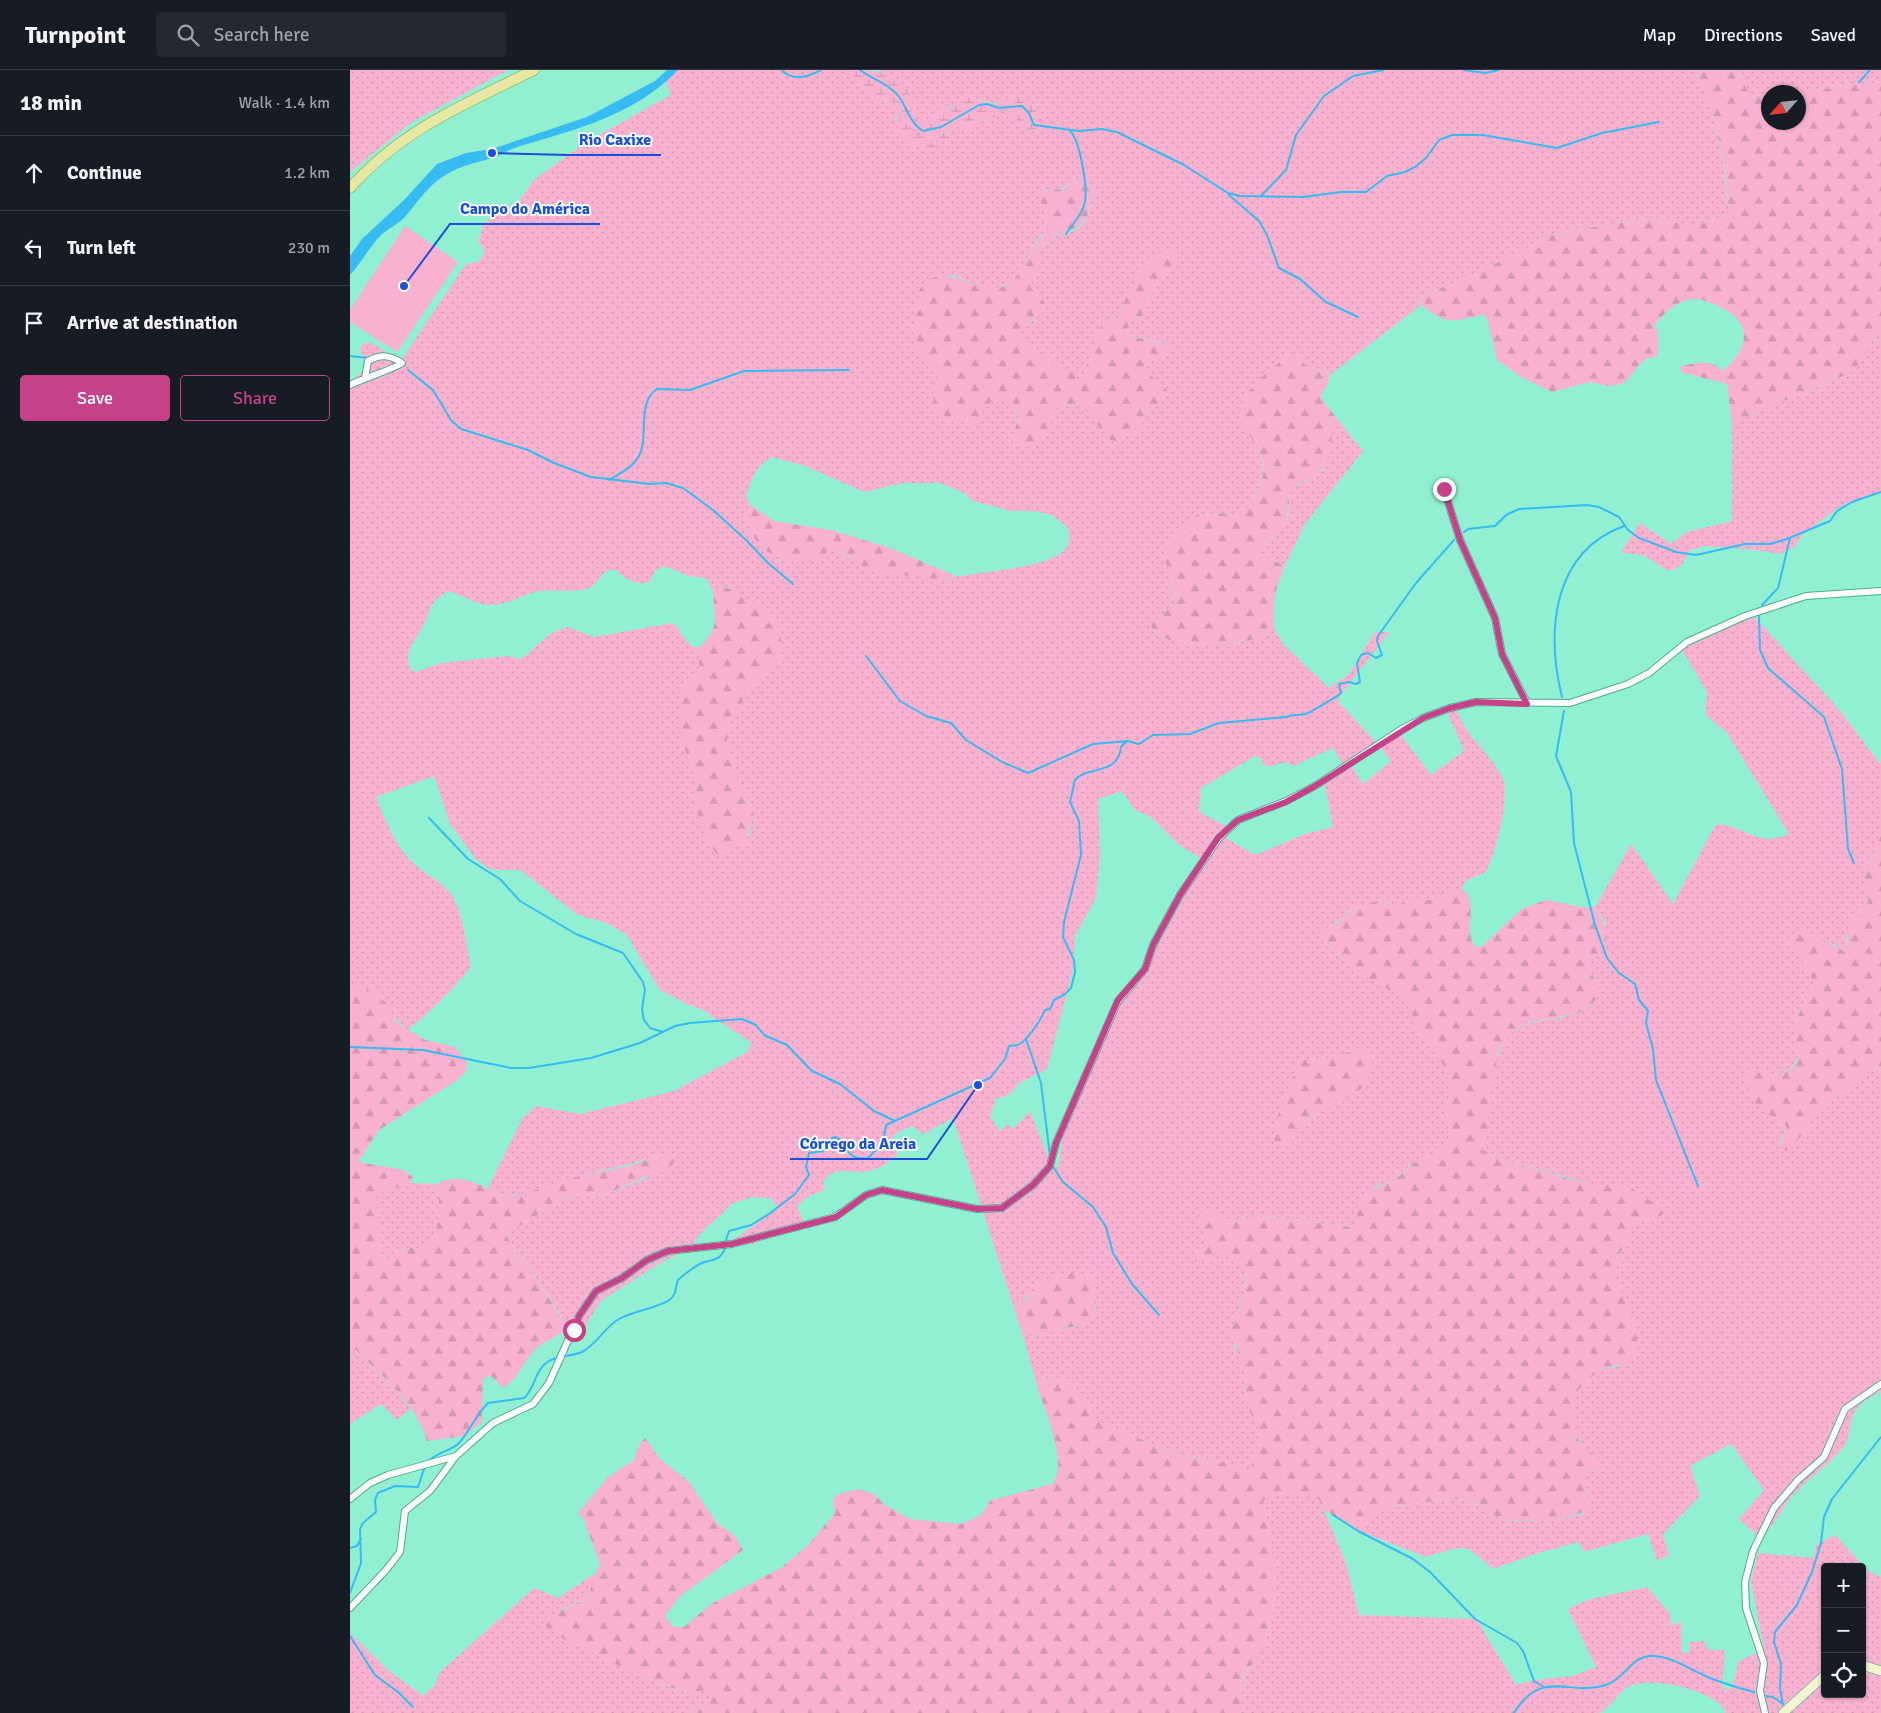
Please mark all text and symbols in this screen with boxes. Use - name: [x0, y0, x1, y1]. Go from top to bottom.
- search box: [156, 12, 506, 57]
- text: Turnpoint: [25, 20, 126, 50]
- icon: search: [174, 21, 202, 49]
- text: Search here: [214, 23, 309, 47]
- text: Map: [1643, 24, 1676, 46]
- text: Directions: [1704, 24, 1783, 46]
- text: Saved: [1811, 24, 1856, 46]
- north arrow: [1761, 85, 1806, 130]
- text: 18 min: [20, 90, 82, 116]
- text: Walk · 1.4 km: [238, 93, 330, 113]
- callout: Rio Caxixe: [568, 124, 661, 155]
- text: Rio Caxixe: [579, 130, 651, 150]
- icon: ahead: [20, 159, 48, 187]
- text: Continue: [67, 161, 142, 185]
- text: 1.2 km: [284, 163, 330, 183]
- callout: Campo do América: [450, 193, 600, 224]
- text: Campo do América: [460, 199, 590, 219]
- icon: left: [20, 234, 48, 262]
- text: Turn left: [67, 236, 136, 260]
- text: 230 m: [288, 238, 330, 258]
- icon: arrive: [20, 309, 48, 337]
- text: Arrive at destination: [67, 311, 238, 335]
- button: Save: [20, 375, 170, 421]
- button: Share: [180, 375, 330, 421]
- route end: [1433, 478, 1456, 501]
- callout: Córrego da Areia: [790, 1128, 927, 1159]
- text: Córrego da Areia: [800, 1134, 916, 1154]
- route start: [563, 1319, 586, 1342]
- map controls: [1821, 1563, 1866, 1698]
- button: +: [1821, 1563, 1866, 1608]
- button: −: [1821, 1608, 1866, 1653]
- button: locate: [1821, 1653, 1866, 1698]

